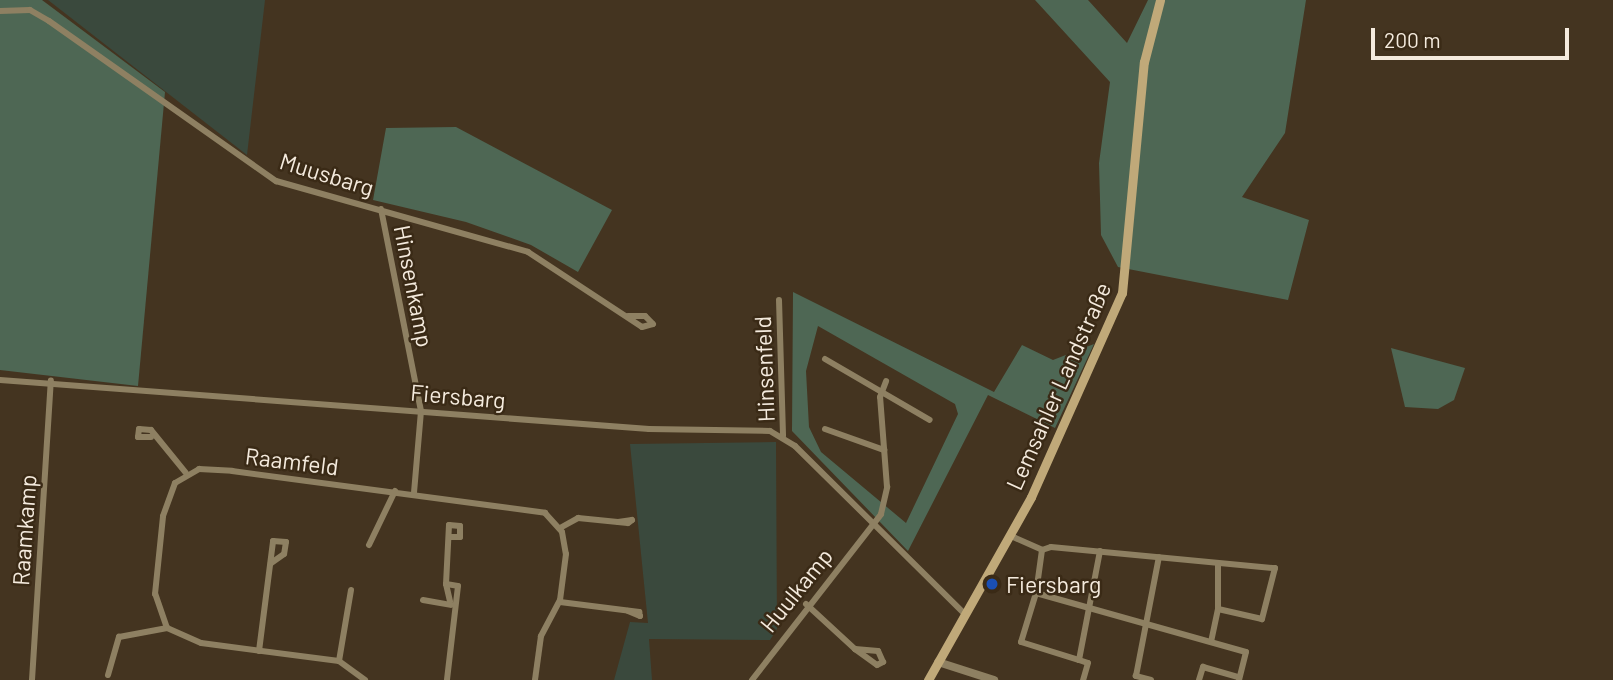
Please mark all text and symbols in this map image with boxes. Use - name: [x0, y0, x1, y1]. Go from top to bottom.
- scale bar: [1375, 14, 1573, 58]
- text: 200 m: [1384, 27, 1441, 52]
- street label: Muusbarg: [277, 147, 377, 201]
- street label: Hinsenkamp: [389, 223, 439, 349]
- street label: Lemsahler Landstraße: [1000, 278, 1116, 494]
- street label: Hinsenfeld: [748, 315, 780, 423]
- street label: Fiersbarg: [409, 378, 507, 414]
- street label: Raamfeld: [244, 442, 340, 480]
- street label: Raamkamp: [6, 473, 42, 587]
- street label: Huulkamp: [754, 543, 838, 637]
- place label: Fiersbarg: [1006, 570, 1101, 598]
- marker: Fiersbarg: [984, 576, 1000, 592]

